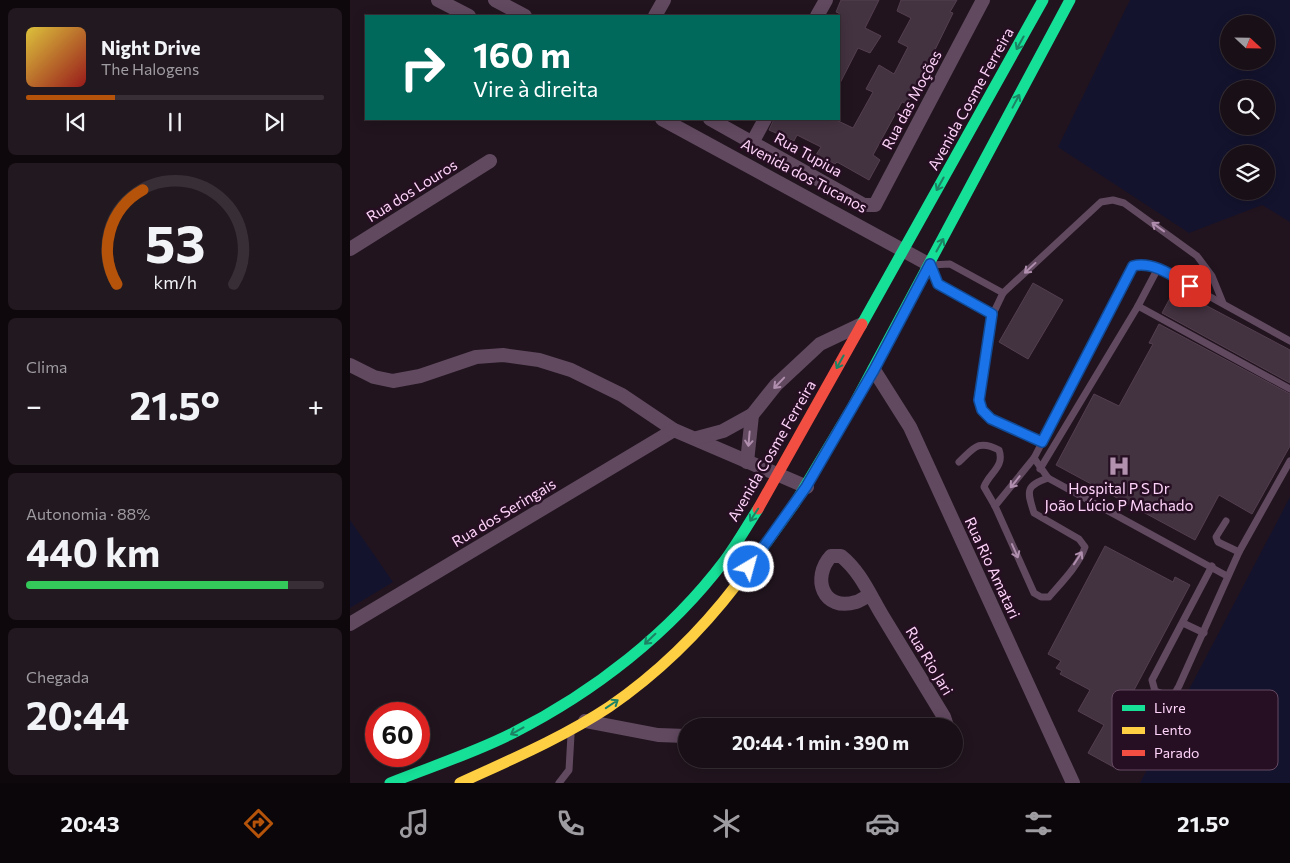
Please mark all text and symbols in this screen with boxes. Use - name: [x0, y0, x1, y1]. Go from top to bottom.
- north arrow: [1220, 15, 1275, 70]
- map controls: [1220, 15, 1275, 200]
- street label: Avenida Cosme Ferreira: [923, 24, 1017, 173]
- text: 160 m: [473, 32, 571, 75]
- icon: right: [390, 35, 455, 100]
- one-way arrow: [1014, 35, 1024, 49]
- text: Night Drive: [101, 36, 201, 59]
- street label: Rua das Moções: [877, 47, 945, 152]
- text: The Halogens: [101, 59, 199, 78]
- text: Vire à direita: [473, 75, 598, 102]
- button: search: [1220, 80, 1275, 135]
- one-way arrow: [1011, 94, 1021, 109]
- icon: previous: [62, 108, 90, 136]
- icon: pause: [161, 108, 189, 136]
- icon: next: [260, 108, 288, 136]
- street label: Rua Tupiua: [771, 128, 846, 180]
- street label: Avenida dos Tucanos: [738, 134, 871, 216]
- button: layers: [1220, 145, 1275, 200]
- street label: Rua dos Louros: [363, 155, 460, 225]
- one-way arrow: [935, 177, 945, 191]
- text: 53: [145, 210, 205, 274]
- one-way arrow: [1151, 222, 1165, 232]
- one-way arrow: [936, 238, 945, 253]
- one-way arrow: [1023, 262, 1036, 274]
- pin: [1169, 265, 1211, 307]
- text: km/h: [153, 271, 197, 293]
- icon: arrive: [1176, 272, 1204, 300]
- one-way arrow: [835, 354, 845, 369]
- text: Clima: [26, 357, 67, 376]
- street label: Avenida Cosme Ferreira: [723, 377, 819, 524]
- one-way arrow: [773, 377, 785, 390]
- text: 21.5°: [130, 381, 220, 428]
- text: −: [26, 388, 42, 422]
- text: +: [308, 388, 324, 422]
- one-way arrow: [745, 430, 754, 446]
- hospital icon: Hospital P S Dr João Lúcio P Machado: [1106, 453, 1132, 479]
- street label: Rua dos Seringais: [448, 474, 559, 550]
- one-way arrow: [1009, 475, 1020, 488]
- place label: Hospital P S Dr João Lúcio P Machado: [1045, 479, 1193, 514]
- text: Autonomia · 88%: [26, 504, 150, 523]
- one-way arrow: [749, 508, 759, 522]
- street label: Rua Rio Amatari: [962, 514, 1024, 621]
- text: 440 km: [26, 528, 160, 575]
- position arrow: [722, 540, 774, 592]
- one-way arrow: [1011, 543, 1020, 558]
- one-way arrow: [1074, 552, 1084, 566]
- street label: Rua Rio Jari: [902, 623, 957, 698]
- one-way arrow: [644, 633, 657, 645]
- text: Chegada: [26, 667, 89, 686]
- legend: [1112, 690, 1278, 770]
- text: 20:44: [26, 691, 129, 738]
- one-way arrow: [604, 699, 618, 709]
- text: Livre: [1154, 699, 1186, 716]
- speed limit sign: 60: [365, 702, 430, 767]
- text: Lento: [1154, 721, 1191, 738]
- one-way arrow: [510, 727, 525, 736]
- text: 20:44 · 1 min · 390 m: [732, 731, 909, 754]
- text: Parado: [1154, 744, 1199, 761]
- icon: directions: [241, 806, 276, 841]
- icon: music: [397, 806, 432, 841]
- icon: phone: [553, 806, 588, 841]
- icon: climate: [709, 806, 744, 841]
- icon: car: [865, 806, 900, 841]
- icon: filters: [1021, 806, 1056, 841]
- text: 20:43: [61, 810, 120, 837]
- text: 21.5°: [1177, 810, 1229, 837]

